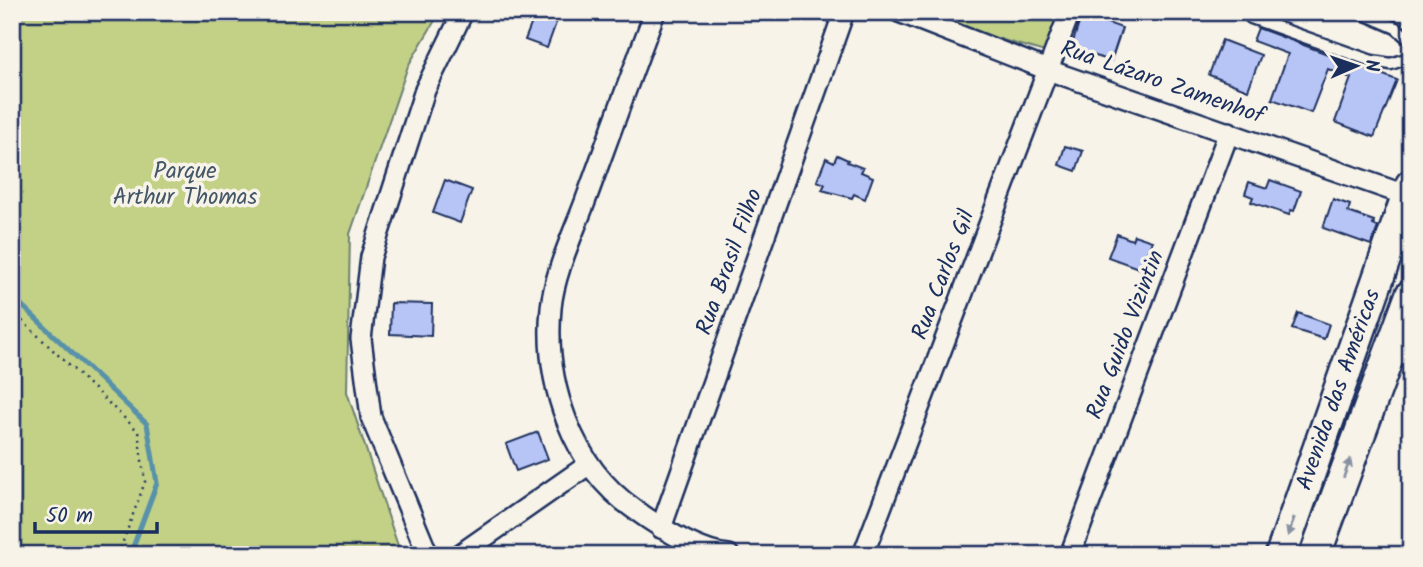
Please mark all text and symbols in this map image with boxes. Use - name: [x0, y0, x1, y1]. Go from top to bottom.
- street label: Rua Lázaro Zamenhof: [1055, 31, 1271, 136]
- north arrow: [1322, 32, 1392, 102]
- text: N: [1356, 59, 1386, 72]
- park label: Parque Arthur Thomas: [113, 154, 258, 216]
- street label: Rua Brasil Filho: [687, 184, 773, 340]
- street label: Rua Carlos Gil: [903, 204, 985, 345]
- street label: Rua Guido Vizintin: [1077, 245, 1175, 425]
- street label: Avenida das Américas: [1287, 284, 1391, 495]
- one-way arrow: [1342, 457, 1353, 478]
- scale bar: [35, 490, 158, 534]
- text: 50 m: [46, 500, 93, 533]
- one-way arrow: [1285, 516, 1296, 537]

